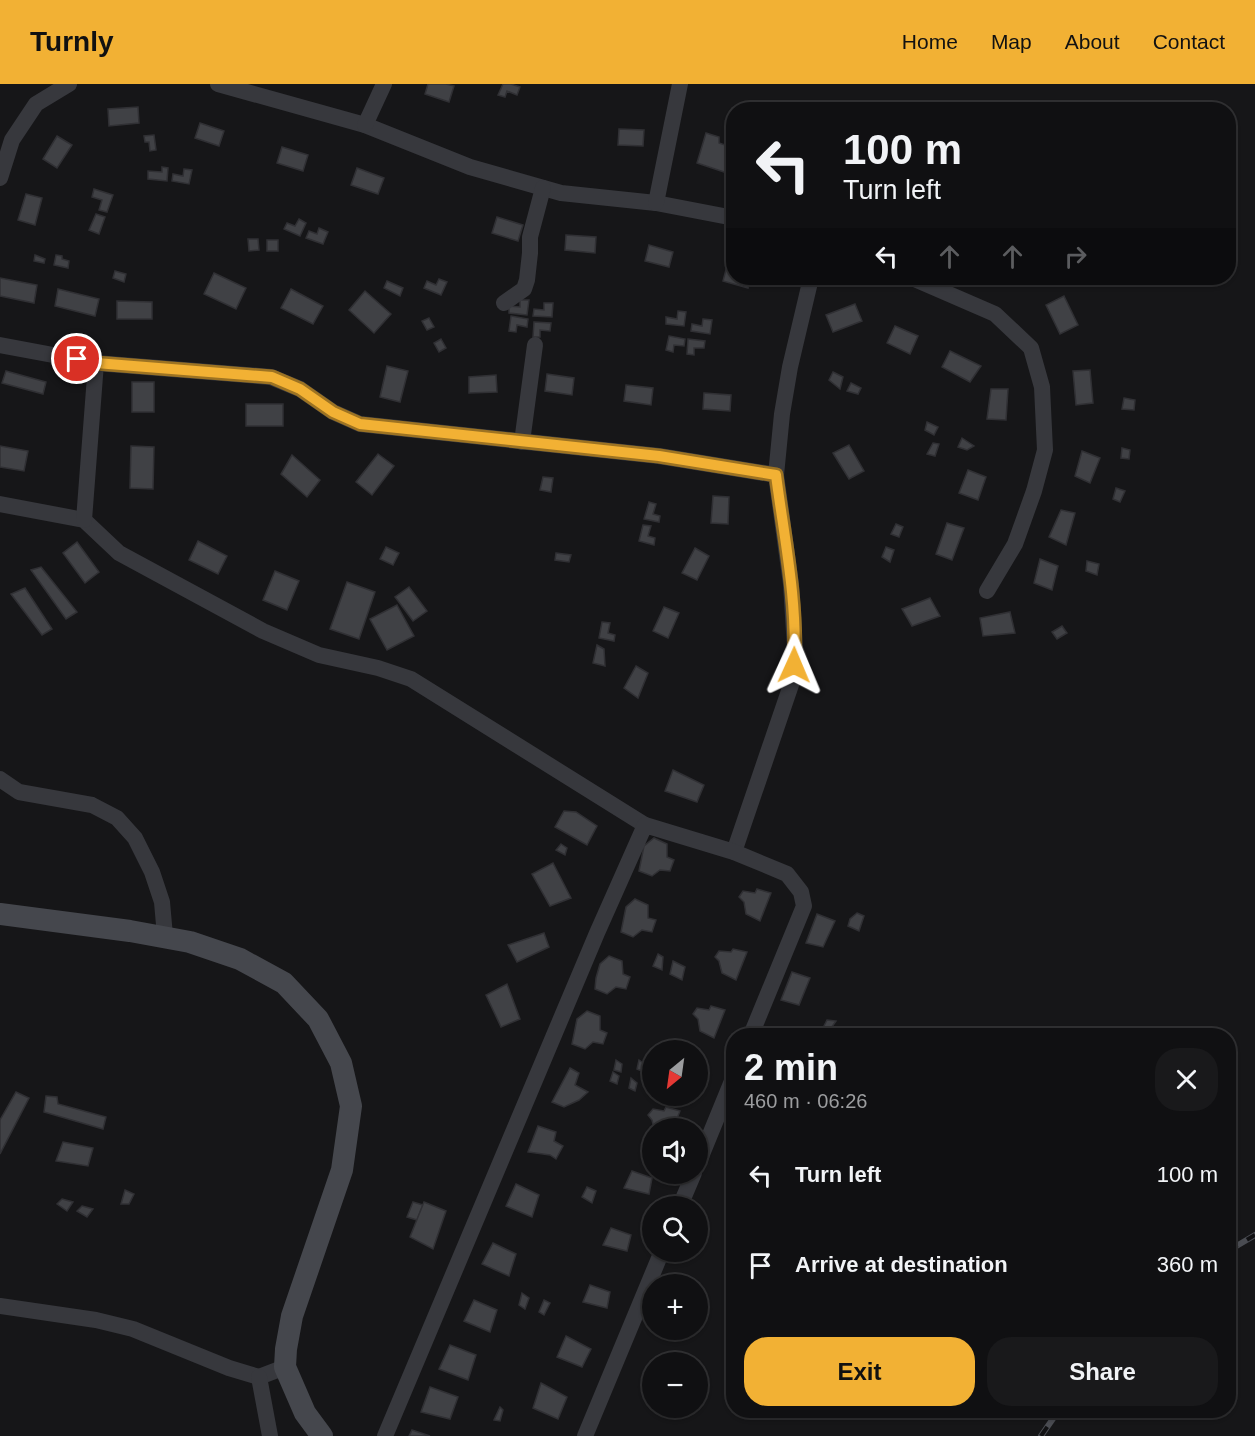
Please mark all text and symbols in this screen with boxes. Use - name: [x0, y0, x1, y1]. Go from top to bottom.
- text: Turnly: [30, 26, 113, 57]
- text: Home: [902, 30, 958, 53]
- text: Map: [991, 30, 1032, 53]
- text: About: [1065, 30, 1120, 53]
- text: Contact: [1153, 30, 1225, 53]
- icon: left: [744, 126, 822, 204]
- text: 100 m: [843, 126, 962, 173]
- text: Turn left: [843, 175, 941, 205]
- icon: left: [870, 240, 903, 273]
- icon: ahead: [933, 240, 966, 273]
- icon: ahead: [996, 240, 1029, 273]
- icon: right: [1059, 240, 1092, 273]
- pin: [51, 333, 102, 384]
- icon: arrive: [60, 342, 93, 375]
- position arrow: [762, 633, 826, 697]
- north arrow: [642, 1040, 708, 1106]
- map controls: [642, 1040, 708, 1418]
- text: 2 min: [744, 1047, 838, 1088]
- button: close: [1155, 1048, 1218, 1111]
- text: 460 m · 06:26: [744, 1090, 867, 1112]
- button: sound: [642, 1118, 708, 1184]
- icon: left: [744, 1159, 777, 1192]
- text: Turn left: [795, 1162, 881, 1187]
- text: 100 m: [1157, 1162, 1218, 1187]
- button: search: [642, 1196, 708, 1262]
- icon: arrive: [744, 1249, 777, 1282]
- text: Arrive at destination: [795, 1252, 1008, 1277]
- text: 360 m: [1157, 1252, 1218, 1277]
- button: +: [642, 1274, 708, 1340]
- button: Exit: [744, 1337, 975, 1406]
- button: Share: [987, 1337, 1218, 1406]
- button: −: [642, 1352, 708, 1418]

